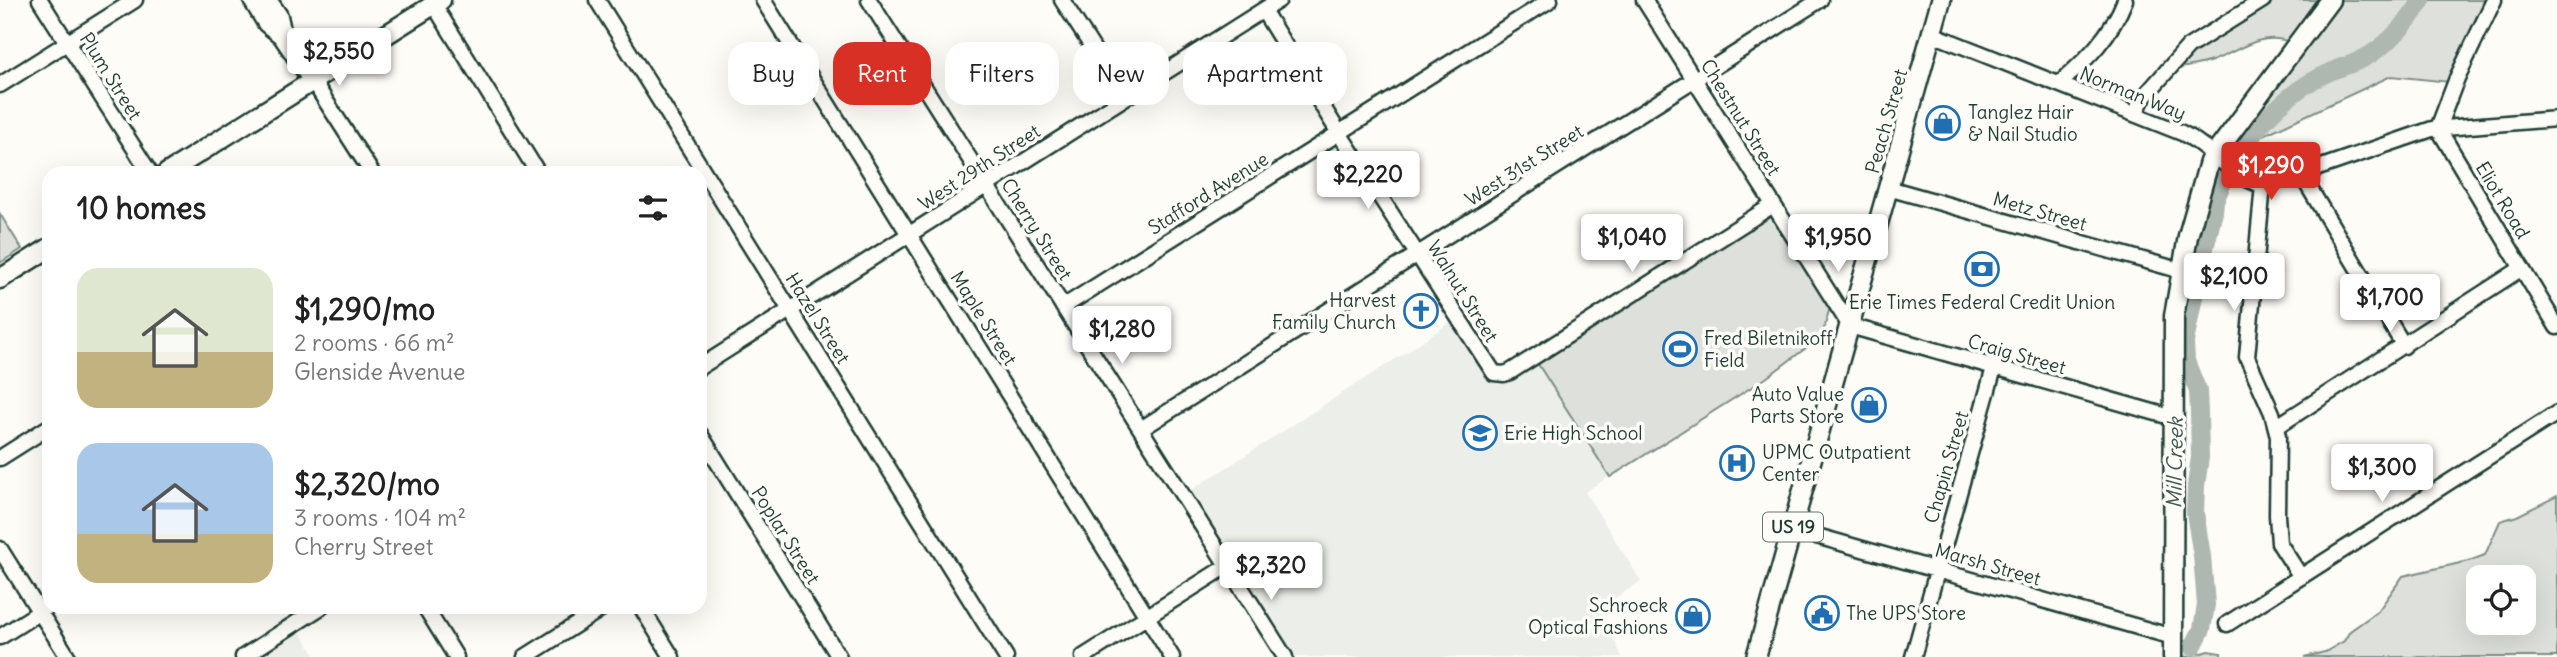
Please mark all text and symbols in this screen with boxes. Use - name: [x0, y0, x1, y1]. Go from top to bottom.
- street label: Plum Street: [75, 28, 147, 124]
- pin: $2,550: [282, 28, 396, 88]
- text: $2,550: [303, 36, 375, 65]
- chip: Buy: [728, 42, 819, 105]
- chip: Rent: [833, 42, 931, 105]
- chip: Filters: [945, 42, 1059, 105]
- chip: New: [1073, 42, 1169, 105]
- chip: Apartment: [1183, 42, 1347, 105]
- street label: Chestnut Street: [1696, 54, 1786, 180]
- street label: Norman Way: [2076, 61, 2190, 125]
- street label: Peach Street: [1860, 66, 1912, 176]
- place label: Tanglez Hair & Nail Studio: [1968, 100, 2078, 146]
- shop icon: Tanglez Hair & Nail Studio: [1924, 104, 1962, 142]
- street label: West 29th Street: [914, 119, 1044, 215]
- street label: West 31st Street: [1460, 119, 1588, 211]
- pin: $1,290: [2214, 142, 2328, 202]
- street label: Stafford Avenue: [1143, 146, 1273, 240]
- text: $1,290: [2237, 150, 2305, 179]
- pin: $2,220: [1311, 152, 1425, 211]
- street label: Eliot Road: [2471, 157, 2535, 243]
- text: $2,220: [1333, 159, 1403, 188]
- street label: Cherry Street: [996, 174, 1078, 284]
- street label: Metz Street: [1990, 186, 2090, 236]
- text: 10 homes: [77, 189, 206, 227]
- icon: filters: [634, 189, 672, 227]
- pin: $1,040: [1575, 215, 1689, 274]
- pin: $1,950: [1781, 215, 1895, 274]
- text: $1,040: [1597, 222, 1667, 251]
- text: $1,950: [1804, 222, 1872, 251]
- street label: Walnut Street: [1422, 236, 1504, 346]
- bank icon: Erie Times Federal Credit Union: [1963, 250, 2001, 288]
- pin: $2,100: [2177, 254, 2291, 313]
- text: $2,100: [2200, 261, 2268, 290]
- street label: Maple Street: [946, 266, 1022, 370]
- street label: Hazel Street: [781, 268, 855, 368]
- pin: $1,700: [2333, 274, 2447, 334]
- text: $1,700: [2356, 282, 2424, 311]
- place label: Harvest Family Church: [1272, 288, 1396, 334]
- text: $1,290/mo: [294, 290, 435, 328]
- place label: Erie Times Federal Credit Union: [1849, 290, 2115, 314]
- church icon: Harvest Family Church: [1402, 292, 1440, 330]
- icon: home: [133, 296, 217, 380]
- pin: $1,280: [1065, 306, 1179, 366]
- text: $1,280: [1088, 314, 1156, 343]
- place label: Fred Biletnikoff Field: [1704, 326, 1833, 372]
- text: 2 rooms · 66 m²: [294, 328, 455, 357]
- street label: Craig Street: [1965, 329, 2069, 379]
- sports icon: Fred Biletnikoff Field: [1661, 330, 1699, 368]
- text: Glenside Avenue: [294, 357, 465, 386]
- place label: Auto Value Parts Store: [1750, 382, 1844, 428]
- shop icon: Auto Value Parts Store: [1850, 386, 1888, 424]
- street label: Chapin Street: [1919, 408, 1973, 526]
- school or university icon: Erie High School: [1461, 414, 1499, 452]
- water label: Mill Creek: [2160, 416, 2189, 509]
- place label: Erie High School: [1504, 421, 1643, 445]
- place label: UPMC Outpatient Center: [1762, 440, 1911, 486]
- hospital icon: UPMC Outpatient Center: [1718, 444, 1756, 482]
- pin: $1,300: [2325, 444, 2439, 504]
- text: $1,300: [2347, 452, 2417, 481]
- text: $2,320/mo: [294, 465, 440, 503]
- icon: home: [133, 471, 217, 555]
- street label: Poplar Street: [747, 482, 825, 588]
- text: 3 rooms · 104 m²: [294, 503, 466, 532]
- road number: US 19: [1763, 512, 1823, 542]
- text: Cherry Street: [294, 532, 434, 561]
- street label: Marsh Street: [1932, 537, 2044, 591]
- pin: $2,320: [1214, 542, 1328, 602]
- text: $2,320: [1236, 550, 1306, 579]
- map controls: [2466, 565, 2536, 635]
- button: locate: [2466, 565, 2536, 635]
- place label: Schroeck Optical Fashions: [1528, 593, 1668, 639]
- public building icon: The UPS Store: [1803, 594, 1841, 632]
- shop icon: Schroeck Optical Fashions: [1674, 597, 1712, 635]
- place label: The UPS Store: [1846, 601, 1966, 625]

